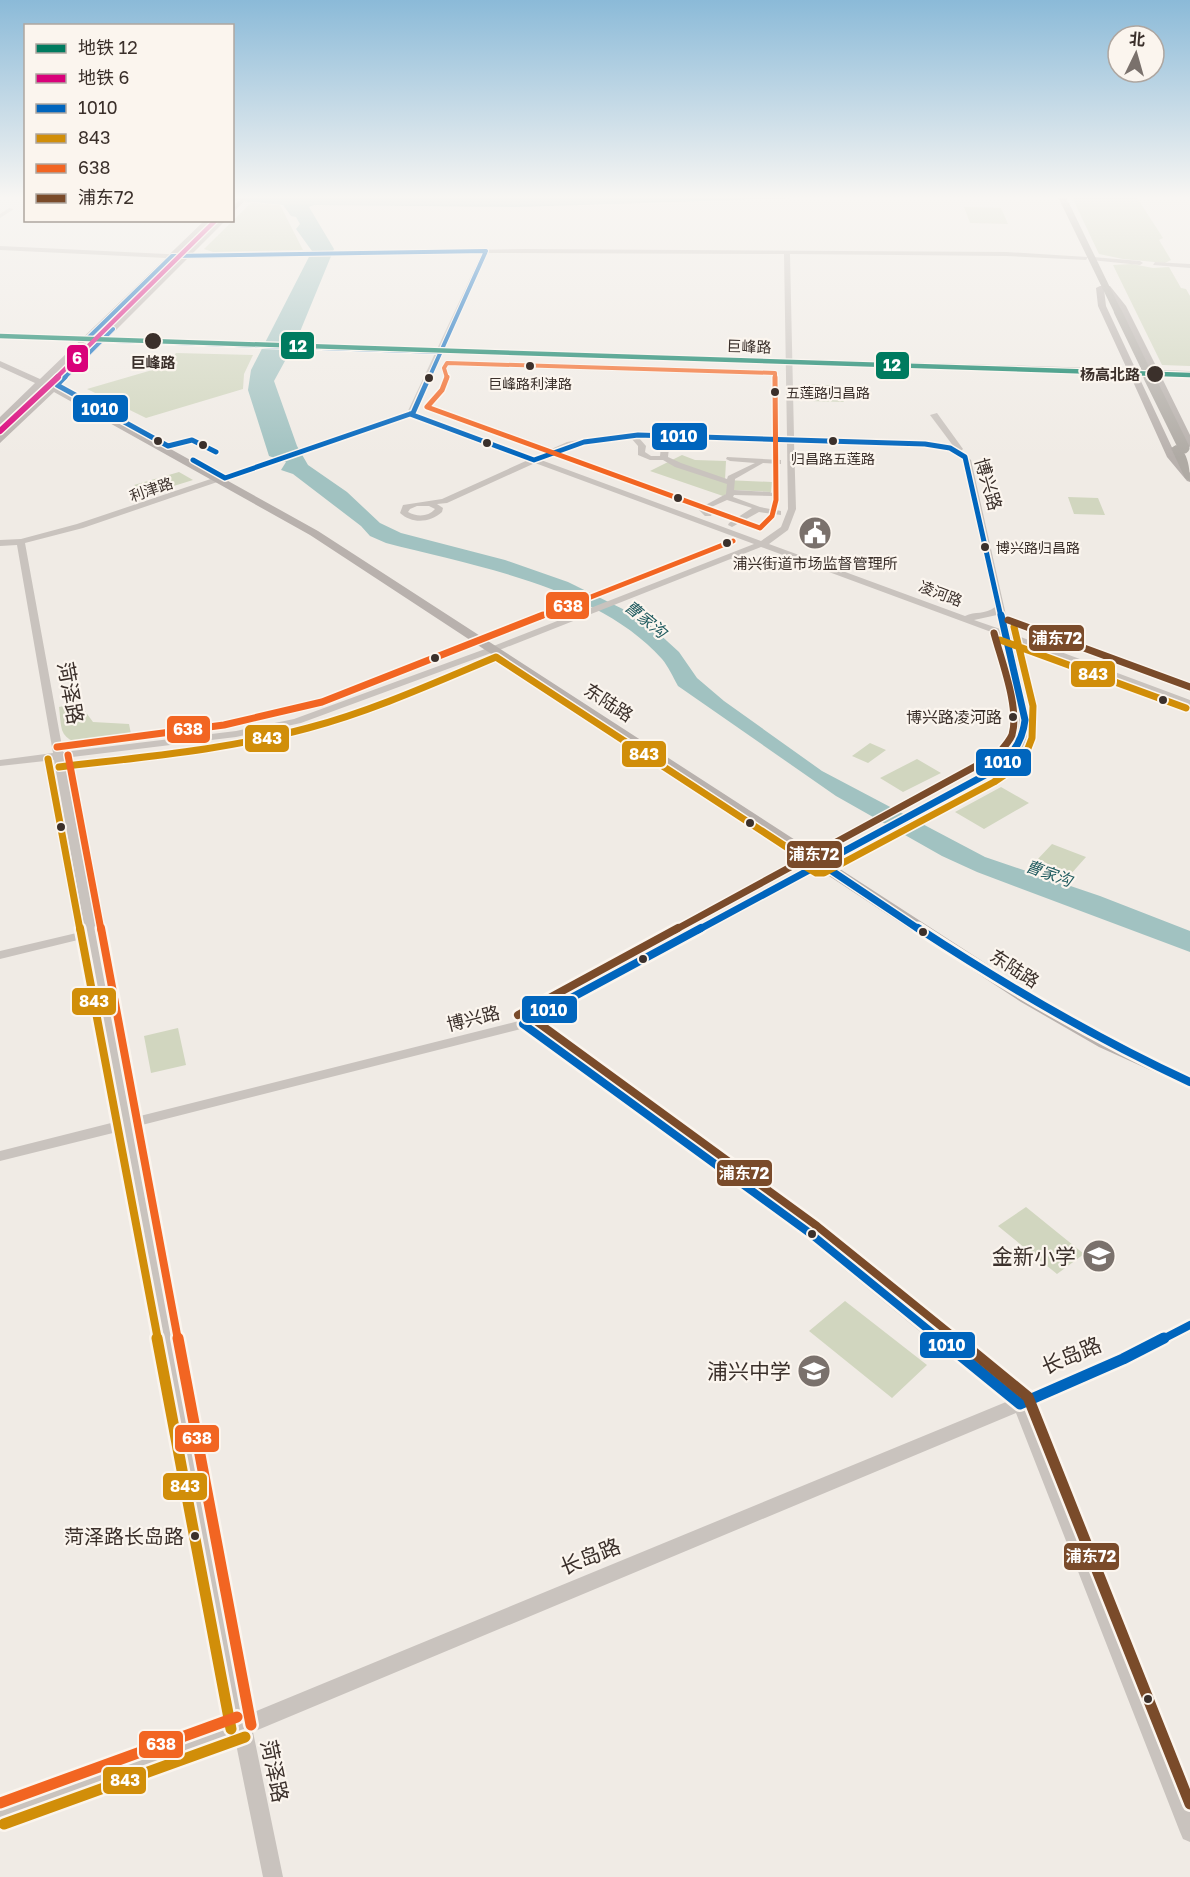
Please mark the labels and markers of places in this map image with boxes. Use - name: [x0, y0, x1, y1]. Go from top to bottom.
- marker: 巨峰路: [143, 331, 163, 351]
- place label: 巨峰路: [130, 353, 176, 371]
- marker: 巨峰路利津路: [524, 360, 536, 372]
- marker: 杨高北路: [1145, 364, 1165, 384]
- place label: 杨高北路: [1080, 365, 1140, 383]
- unlabelled marker: [423, 372, 435, 384]
- place label: 巨峰路利津路: [488, 375, 572, 392]
- place label: 五莲路归昌路: [786, 384, 870, 401]
- marker: 五莲路归昌路: [769, 386, 781, 398]
- unlabelled marker: [152, 435, 164, 447]
- marker: 归昌路五莲路: [827, 435, 839, 447]
- unlabelled marker: [481, 437, 493, 449]
- unlabelled marker: [197, 439, 209, 451]
- place label: 归昌路五莲路: [791, 450, 875, 467]
- unlabelled marker: [672, 492, 684, 504]
- public building icon: 浦兴街道市场监督管理所: [797, 515, 833, 551]
- unlabelled marker: [721, 537, 733, 549]
- place label: 博兴路归昌路: [996, 539, 1080, 556]
- marker: 博兴路归昌路: [979, 541, 991, 553]
- place label: 浦兴街道市场监督管理所: [732, 554, 898, 572]
- unlabelled marker: [429, 652, 441, 664]
- unlabelled marker: [1157, 694, 1169, 706]
- place label: 博兴路凌河路: [906, 707, 1002, 727]
- marker: 博兴路凌河路: [1007, 711, 1019, 723]
- unlabelled marker: [744, 817, 756, 829]
- unlabelled marker: [55, 821, 67, 833]
- unlabelled marker: [917, 926, 929, 938]
- unlabelled marker: [637, 953, 649, 965]
- unlabelled marker: [806, 1228, 818, 1240]
- school or university icon: 金新小学: [1081, 1238, 1117, 1274]
- place label: 金新小学: [992, 1243, 1076, 1269]
- school or university icon: 浦兴中学: [796, 1353, 832, 1389]
- place label: 浦兴中学: [707, 1358, 791, 1384]
- place label: 菏泽路长岛路: [64, 1524, 184, 1548]
- marker: 菏泽路长岛路: [189, 1530, 201, 1542]
- unlabelled marker: [1142, 1693, 1154, 1705]

